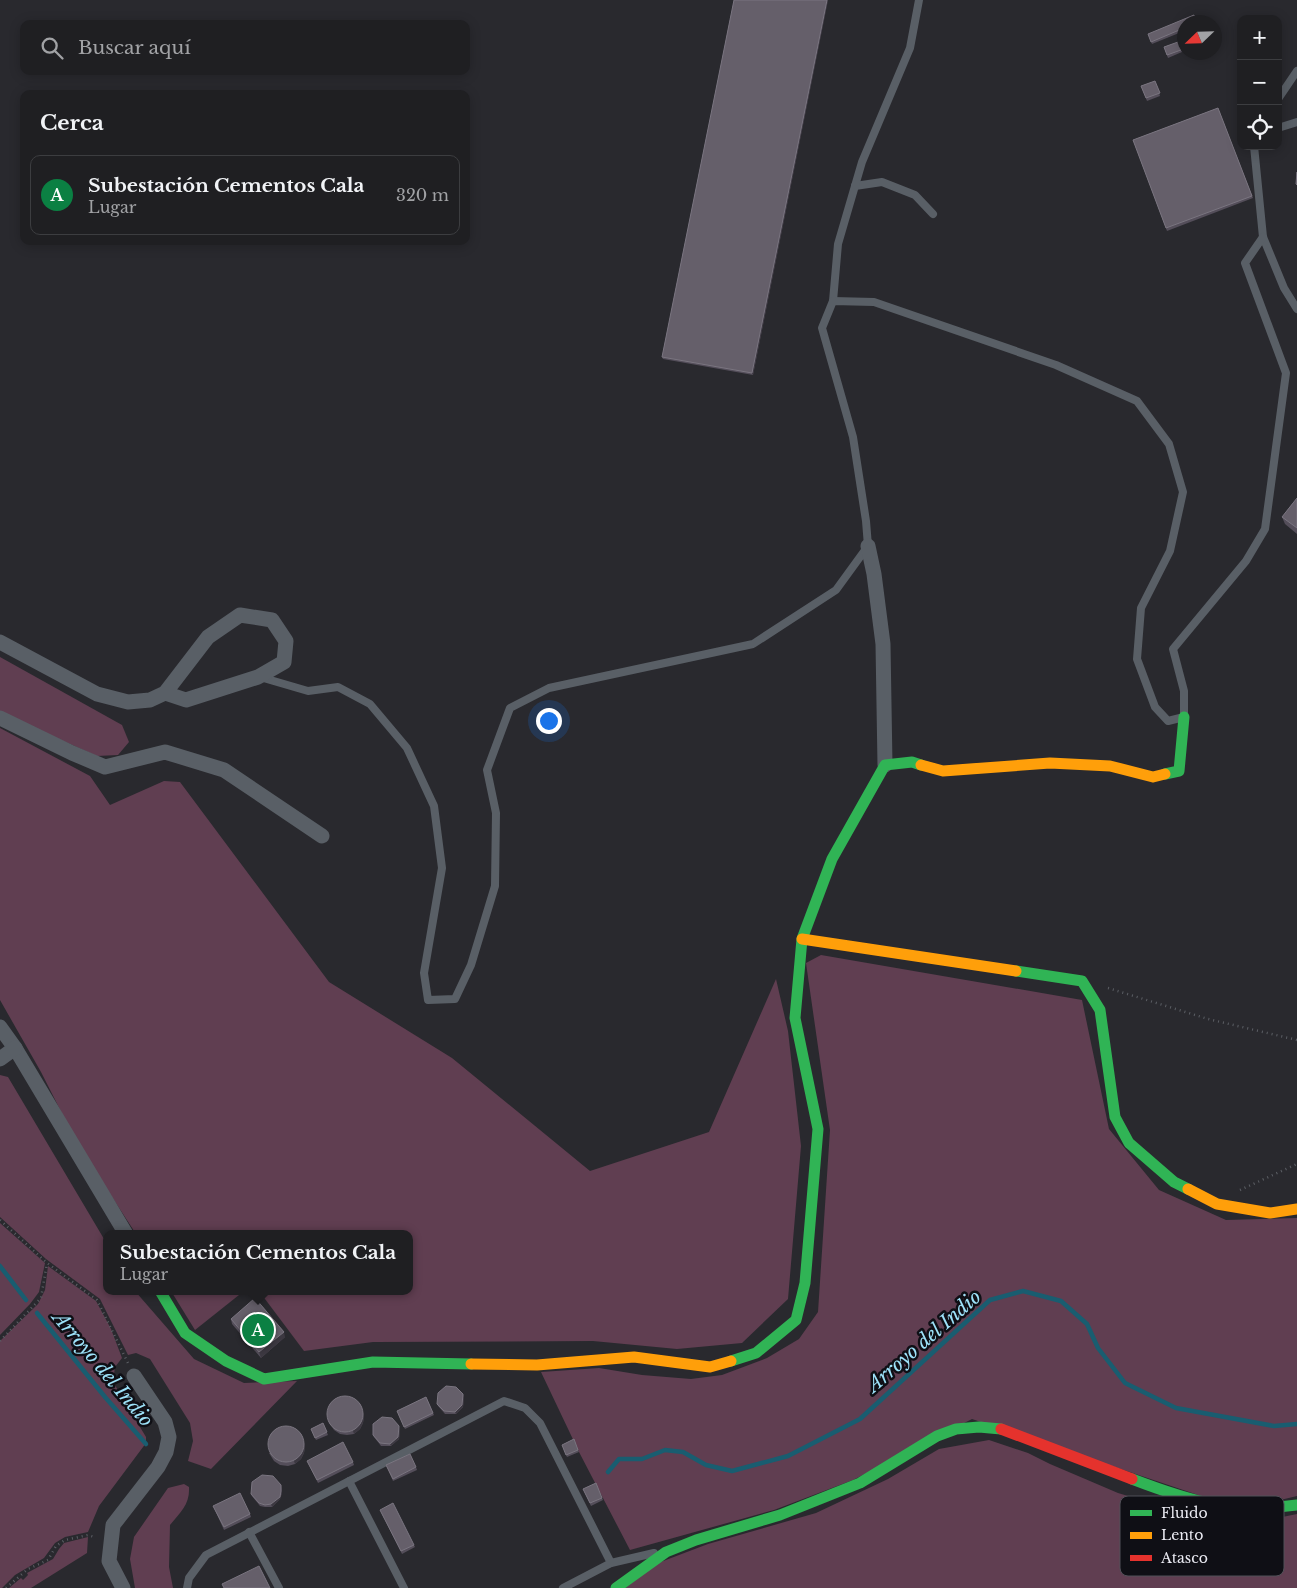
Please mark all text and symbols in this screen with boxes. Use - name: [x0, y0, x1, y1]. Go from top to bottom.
- north arrow: [1177, 15, 1222, 60]
- map controls: [1237, 15, 1282, 150]
- button: +: [1237, 15, 1282, 60]
- search box: [20, 20, 470, 75]
- icon: search: [38, 34, 66, 62]
- text: Buscar aquí: [78, 36, 191, 59]
- button: −: [1237, 60, 1282, 105]
- button: locate: [1237, 105, 1282, 150]
- text: Cerca: [40, 110, 104, 136]
- text: Subestación Cementos Cala: [88, 174, 365, 197]
- text: A: [51, 185, 63, 205]
- text: 320 m: [396, 185, 449, 205]
- text: Lugar: [88, 197, 136, 217]
- your location: [536, 708, 562, 734]
- popup: [103, 1230, 413, 1295]
- text: Subestación Cementos Cala: [120, 1241, 396, 1264]
- text: Lugar: [120, 1264, 168, 1284]
- water label: Arroyo del Indio: [860, 1285, 986, 1399]
- water label: Arroyo del Indio: [46, 1304, 158, 1431]
- pin: A: [242, 1311, 274, 1349]
- legend: [1120, 1496, 1284, 1576]
- text: Fluido: [1161, 1504, 1208, 1522]
- text: Lento: [1161, 1526, 1203, 1544]
- text: Atasco: [1160, 1549, 1208, 1567]

